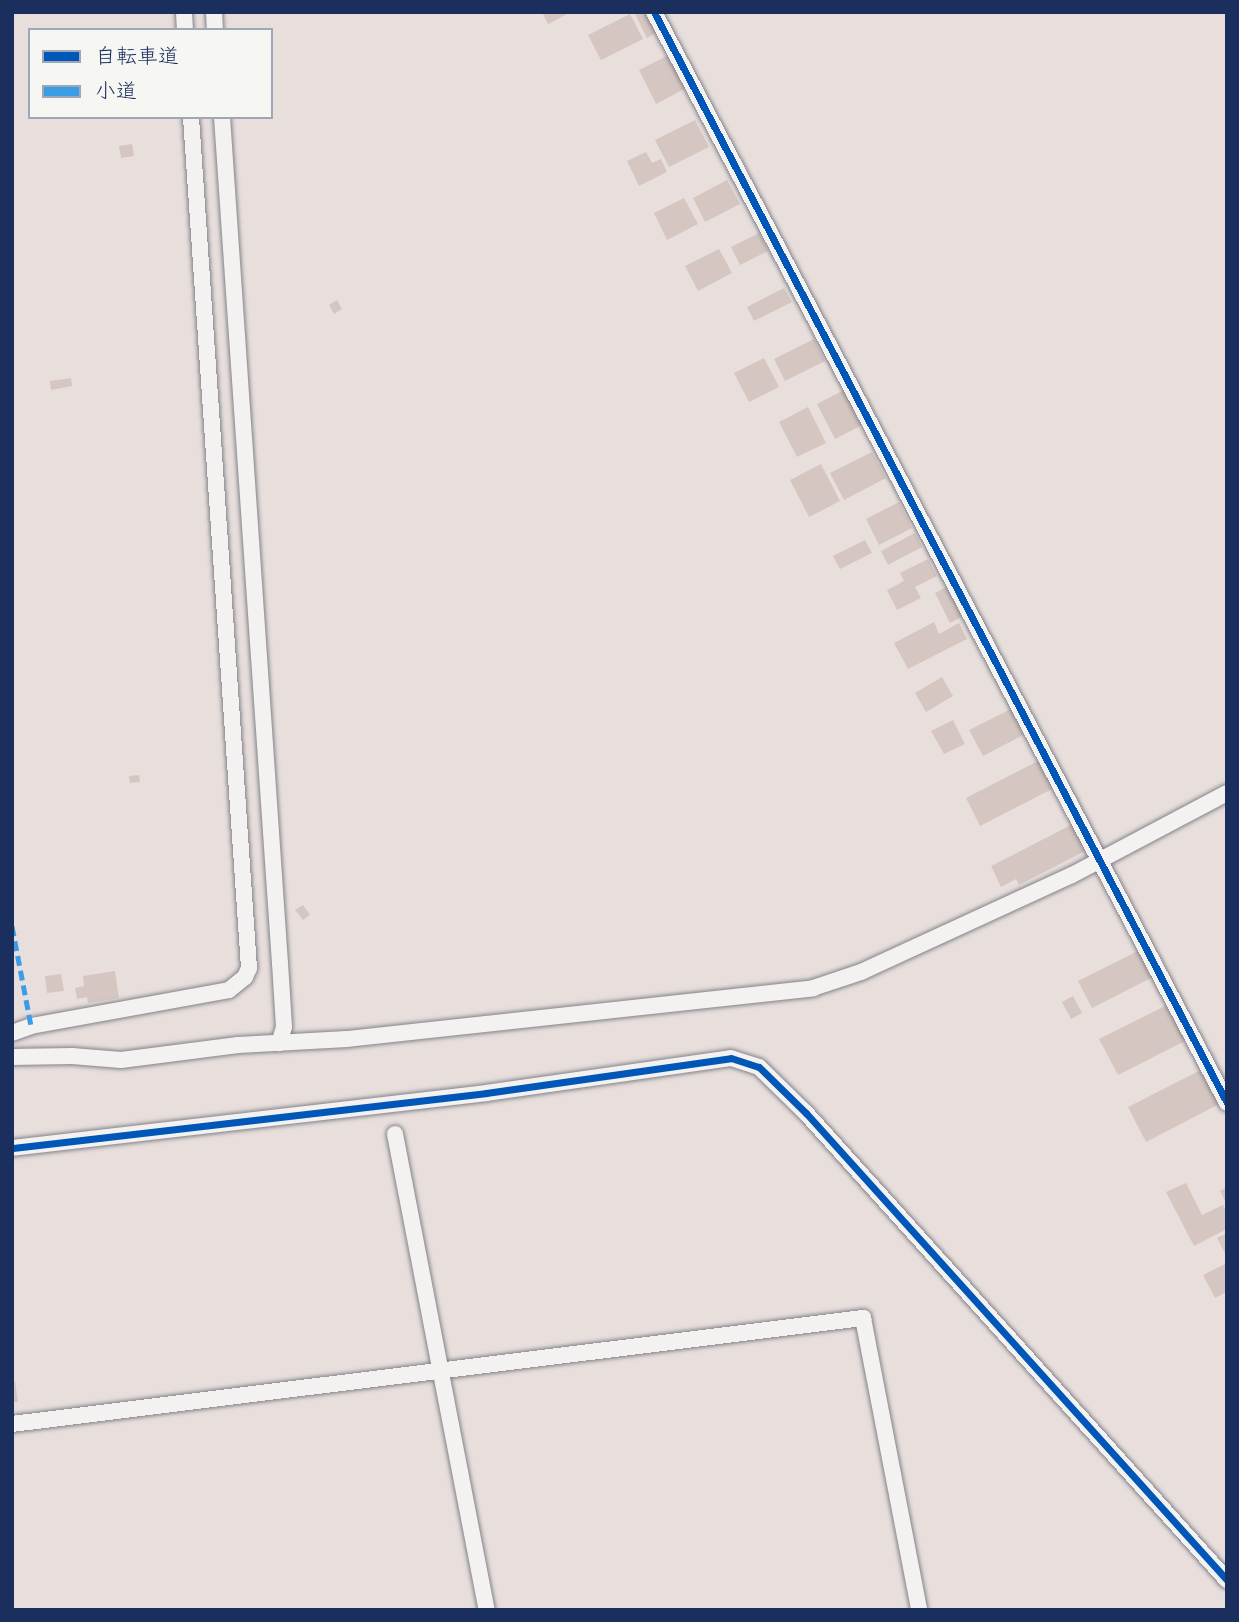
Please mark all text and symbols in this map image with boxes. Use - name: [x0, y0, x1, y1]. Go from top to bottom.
- legend: [28, 28, 273, 119]
- text: 自転車道: [95, 41, 179, 74]
- text: 小道: [95, 76, 137, 109]

